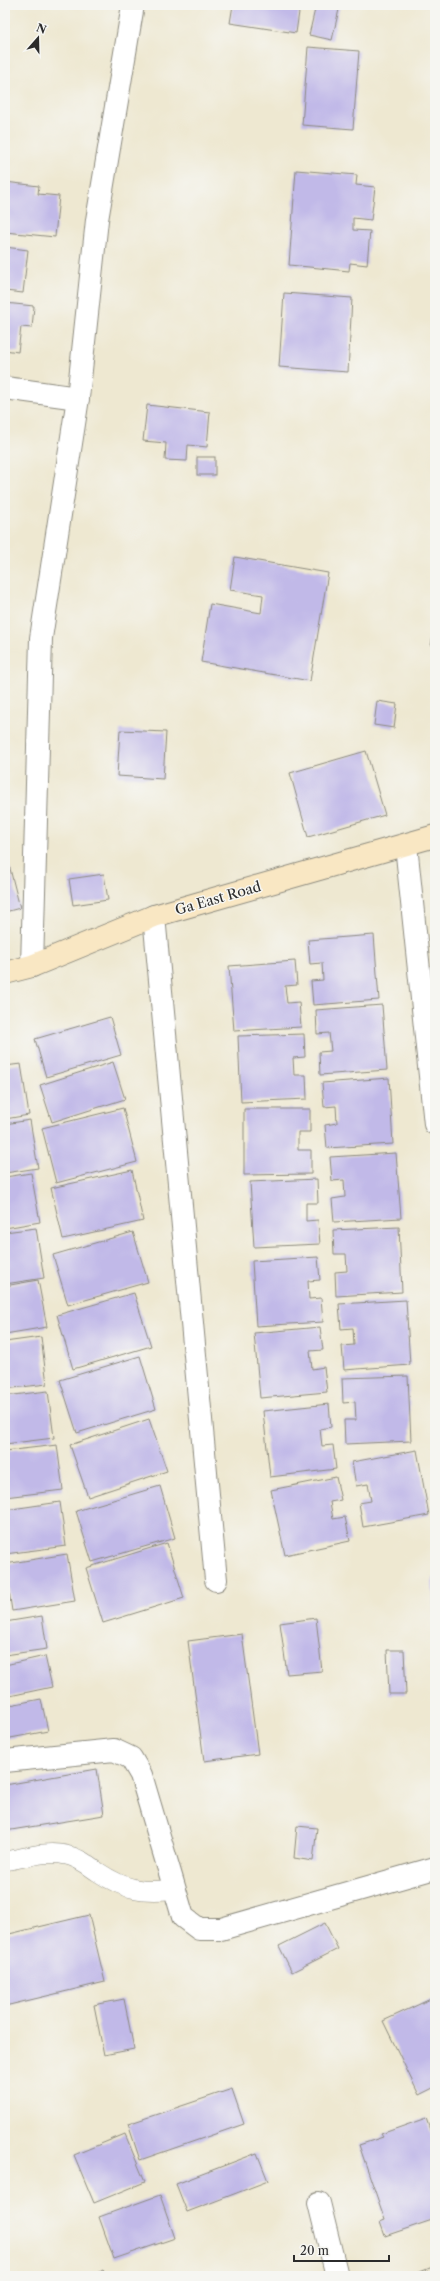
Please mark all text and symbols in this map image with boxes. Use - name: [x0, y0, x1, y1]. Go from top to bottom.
- north arrow: [18, 18, 58, 58]
- text: N: [35, 20, 49, 37]
- street label: Ga East Road: [173, 877, 264, 919]
- scale bar: [294, 2237, 389, 2263]
- text: 20 m: [300, 2243, 329, 2258]

